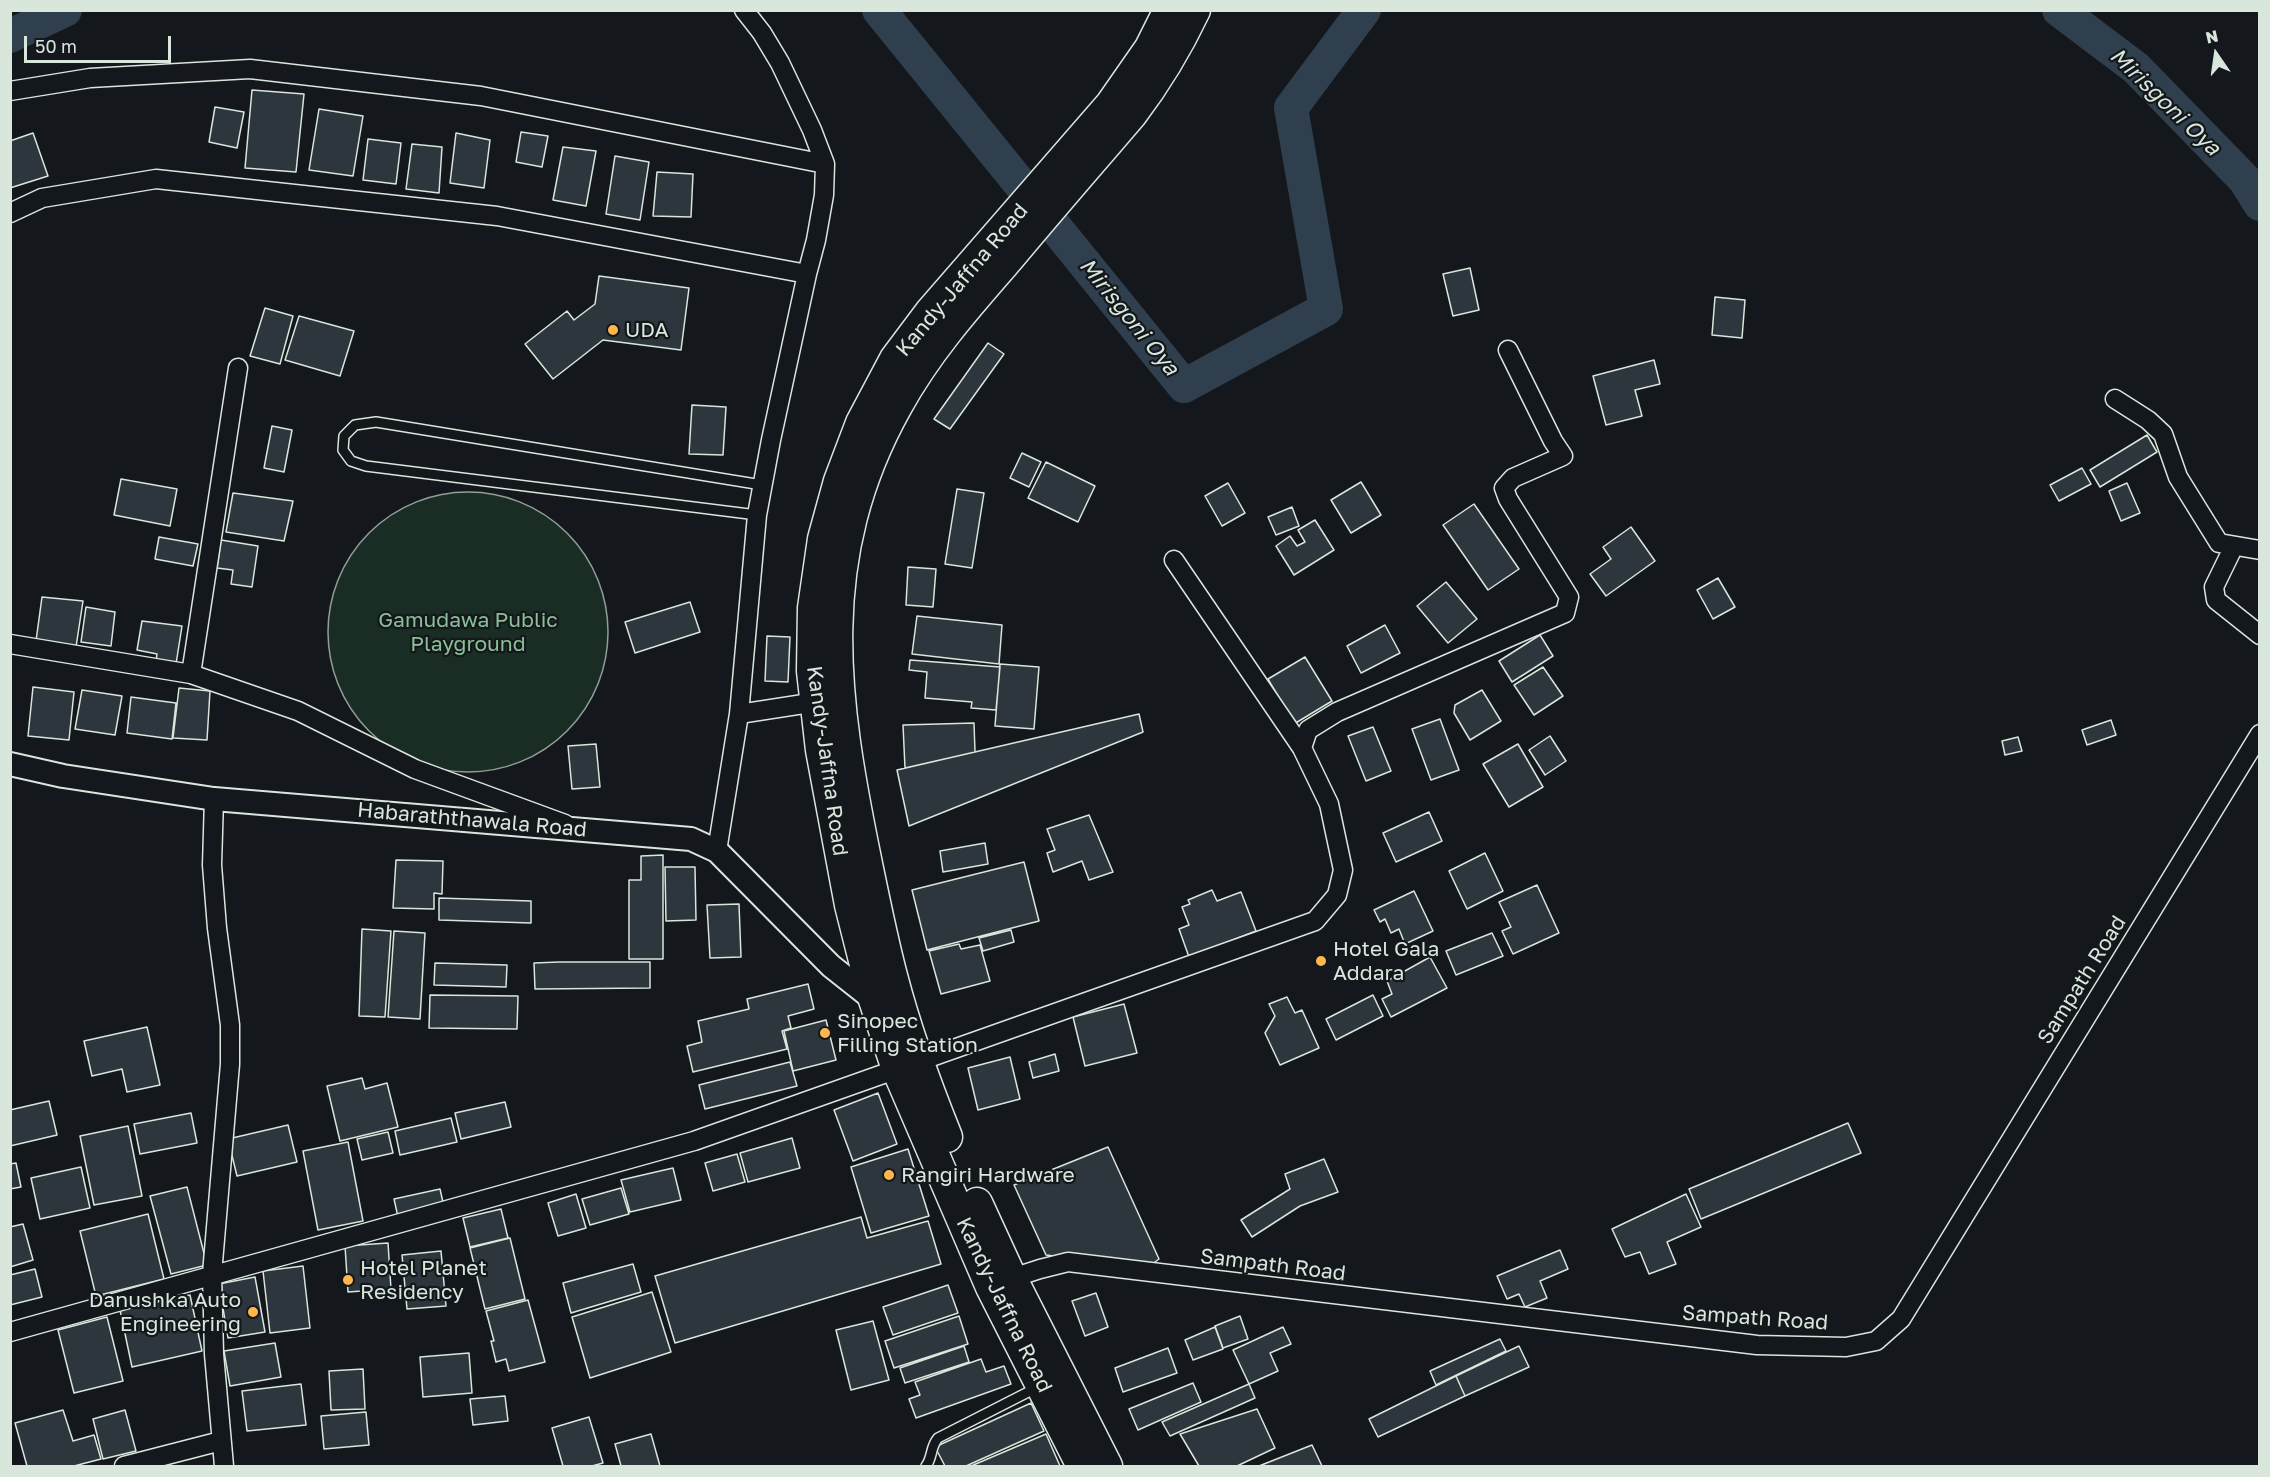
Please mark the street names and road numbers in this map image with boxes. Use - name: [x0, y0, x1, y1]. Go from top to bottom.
- street label: Kandy-Jaffna Road: [891, 198, 1033, 362]
- street label: Kandy-Jaffna Road: [801, 664, 853, 858]
- street label: Habaraththawala Road: [356, 797, 588, 843]
- street label: Sampath Road: [2033, 911, 2131, 1049]
- street label: Kandy-Jaffna Road: [951, 1213, 1057, 1397]
- street label: Sampath Road: [1199, 1244, 1347, 1286]
- street label: Sampath Road: [1681, 1300, 1829, 1336]

